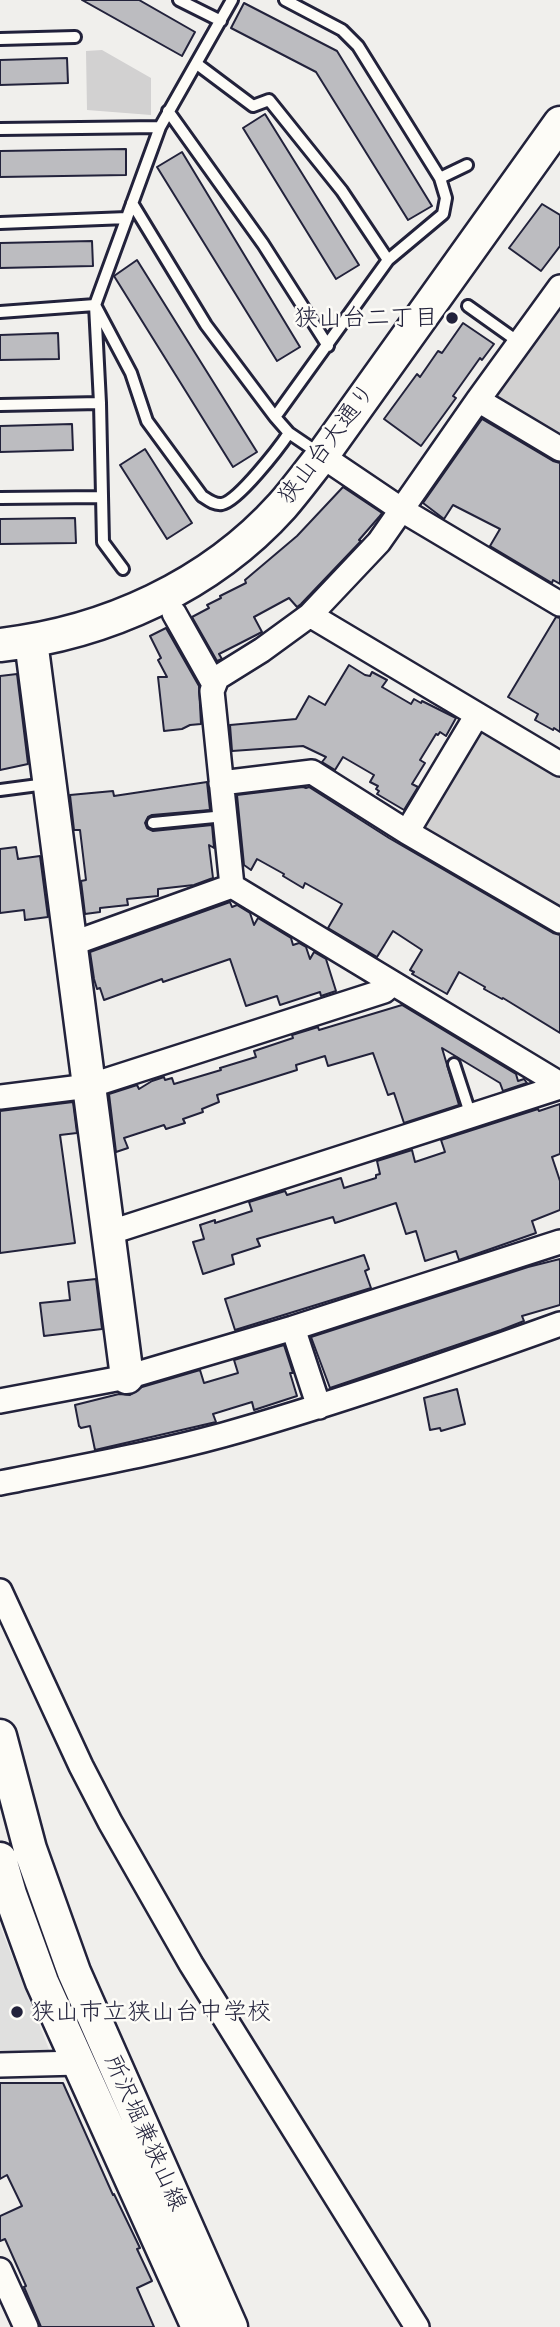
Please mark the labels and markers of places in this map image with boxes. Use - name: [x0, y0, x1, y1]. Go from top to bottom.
- place label: 狭山台二丁目: [294, 304, 438, 332]
- marker: 狭山台二丁目: [444, 310, 460, 326]
- place label: 狭山市立狭山台中学校: [31, 1998, 271, 2026]
- marker: 狭山市立狭山台中学校: [9, 2004, 25, 2020]

